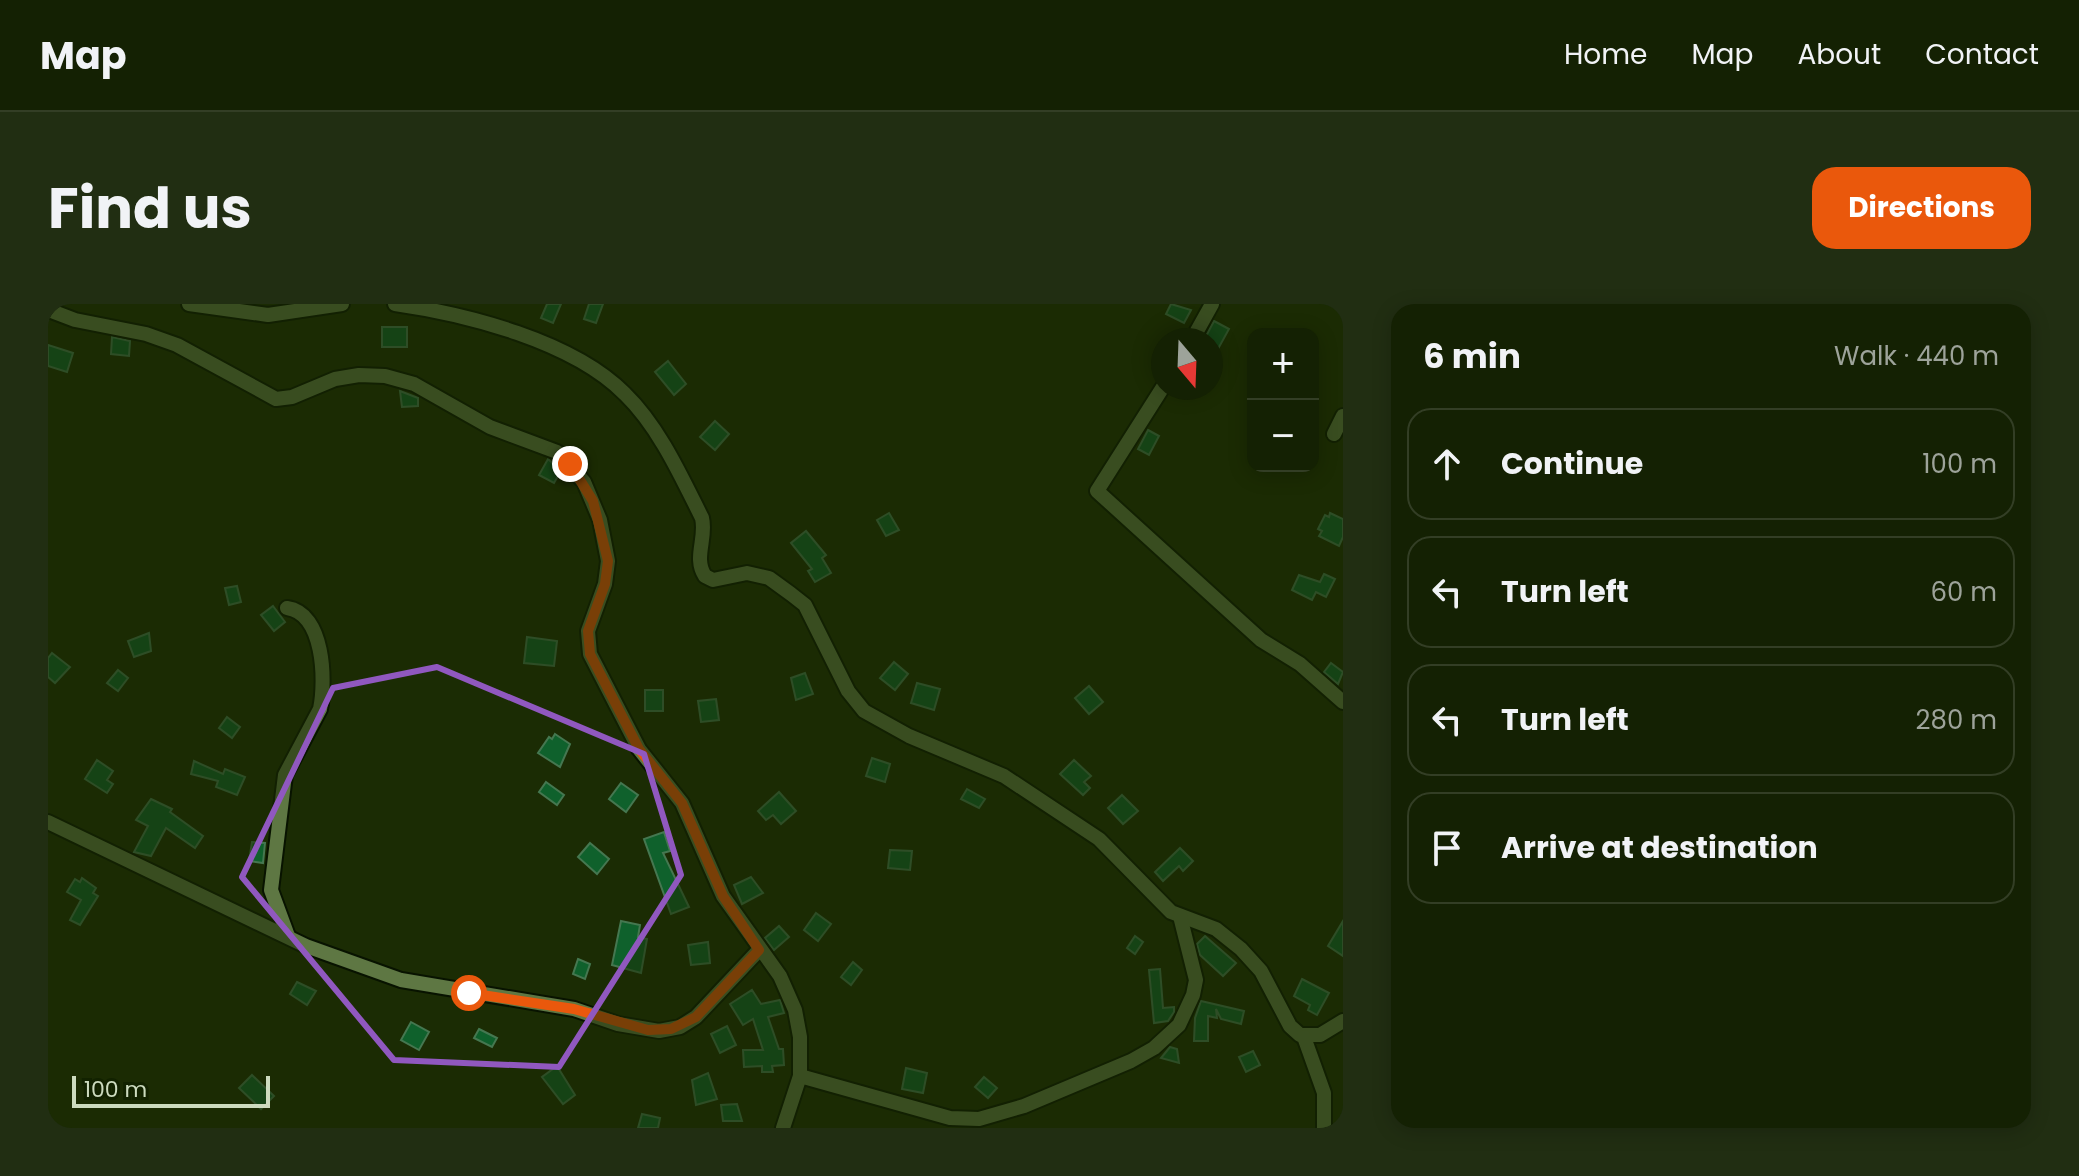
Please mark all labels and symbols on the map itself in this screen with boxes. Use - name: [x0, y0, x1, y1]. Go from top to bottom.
- north arrow: [1151, 328, 1223, 400]
- route end: [552, 446, 588, 482]
- route start: [451, 975, 487, 1011]
- scale bar: [72, 1072, 270, 1108]

